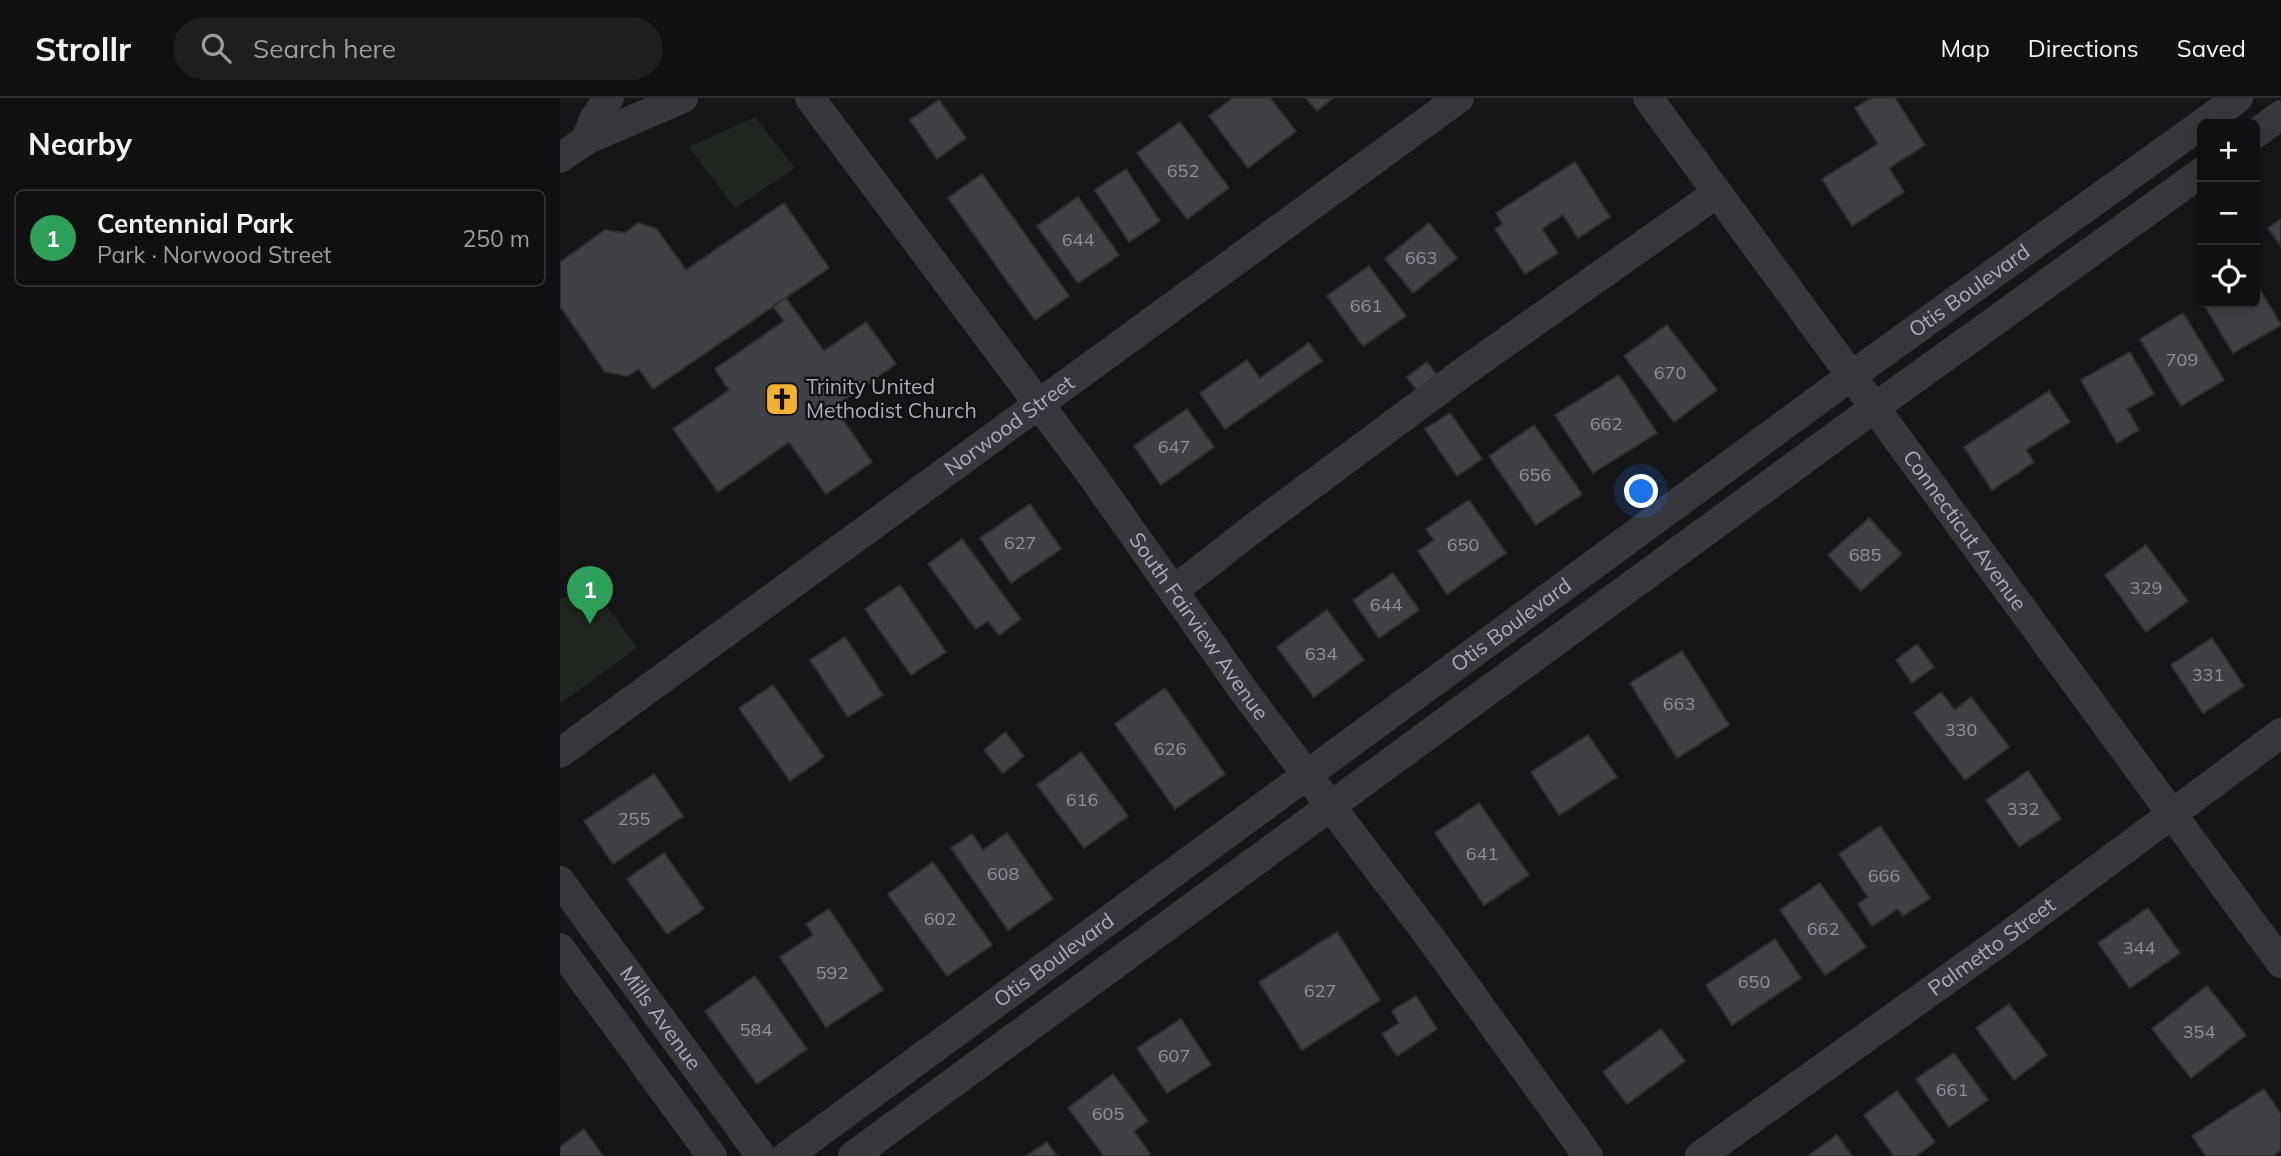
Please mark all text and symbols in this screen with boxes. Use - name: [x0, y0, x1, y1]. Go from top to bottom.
- search box: [173, 17, 663, 80]
- text: Strollr: [35, 28, 131, 69]
- icon: search: [197, 29, 235, 67]
- text: Search here: [253, 32, 396, 65]
- text: Map: [1940, 33, 1990, 63]
- text: Directions: [2028, 33, 2139, 63]
- text: Saved: [2177, 33, 2246, 63]
- map controls: [2197, 119, 2260, 308]
- button: +: [2197, 119, 2260, 182]
- text: Nearby: [28, 125, 132, 163]
- house number: 652: [1167, 159, 1199, 182]
- button: −: [2197, 182, 2260, 245]
- text: Centennial Park: [97, 207, 293, 240]
- text: 1: [46, 224, 60, 253]
- text: 250 m: [462, 224, 530, 253]
- house number: 644: [1062, 228, 1094, 251]
- street label: Otis Boulevard: [1903, 238, 2034, 342]
- text: Park · Norwood Street: [97, 240, 332, 269]
- button: locate: [2197, 245, 2260, 308]
- house number: 663: [1405, 246, 1437, 269]
- house number: 661: [1350, 294, 1382, 317]
- house number: 709: [2166, 348, 2198, 371]
- house number: 670: [1654, 361, 1686, 384]
- street label: Norwood Street: [939, 369, 1079, 481]
- place label: Trinity United Methodist Church: [806, 373, 977, 423]
- church icon: Trinity United Methodist Church: [763, 380, 801, 418]
- house number: 662: [1590, 412, 1622, 435]
- house number: 647: [1158, 435, 1190, 458]
- street label: Connecticut Avenue: [1898, 444, 2033, 616]
- house number: 656: [1519, 463, 1551, 486]
- your location: [1624, 474, 1658, 508]
- street label: South Fairview Avenue: [1124, 527, 1275, 725]
- house number: 627: [1004, 531, 1036, 554]
- house number: 650: [1447, 533, 1479, 556]
- house number: 685: [1849, 543, 1881, 566]
- pin: 1: [567, 566, 613, 624]
- street label: Otis Boulevard: [1445, 572, 1576, 677]
- house number: 329: [2130, 576, 2162, 599]
- house number: 644: [1370, 593, 1402, 616]
- house number: 634: [1305, 642, 1337, 665]
- house number: 331: [2192, 663, 2224, 686]
- house number: 663: [1663, 692, 1695, 715]
- house number: 330: [1945, 718, 1977, 741]
- house number: 626: [1154, 737, 1186, 760]
- house number: 616: [1066, 788, 1098, 811]
- house number: 332: [2007, 797, 2039, 820]
- house number: 255: [618, 807, 650, 830]
- house number: 641: [1466, 842, 1498, 865]
- house number: 608: [987, 862, 1019, 885]
- house number: 666: [1868, 864, 1900, 887]
- street label: Palmetto Street: [1923, 891, 2060, 1001]
- house number: 602: [924, 907, 956, 930]
- street label: Otis Boulevard: [988, 907, 1119, 1012]
- house number: 662: [1807, 917, 1839, 940]
- house number: 344: [2123, 936, 2155, 959]
- street label: Mills Avenue: [615, 961, 708, 1075]
- house number: 592: [816, 961, 848, 984]
- house number: 650: [1738, 970, 1770, 993]
- house number: 627: [1304, 979, 1336, 1002]
- house number: 584: [740, 1018, 772, 1041]
- house number: 354: [2183, 1020, 2215, 1043]
- house number: 607: [1158, 1044, 1190, 1067]
- house number: 661: [1936, 1078, 1968, 1101]
- house number: 605: [1092, 1102, 1124, 1125]

